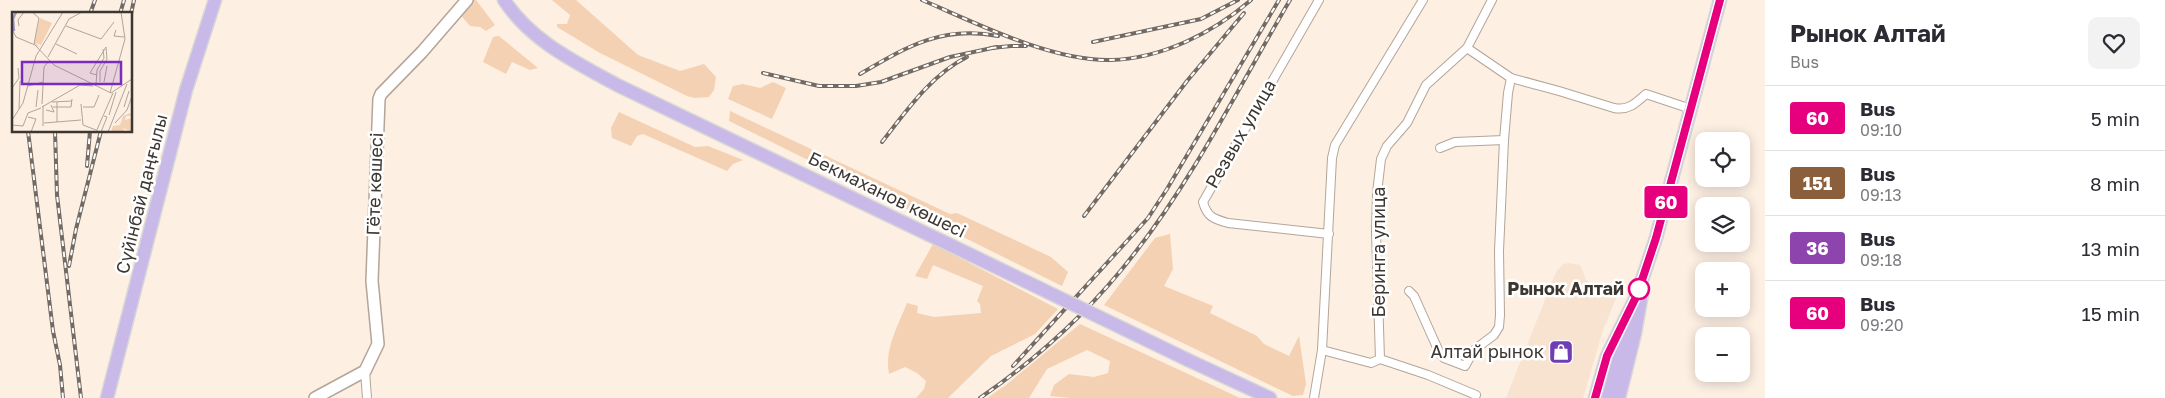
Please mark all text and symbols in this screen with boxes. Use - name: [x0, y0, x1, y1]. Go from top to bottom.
- inset map: [12, 12, 132, 132]
- button: heart: [2088, 17, 2140, 69]
- text: Рынoк Алтай: [1790, 18, 1946, 47]
- text: Bus: [1790, 52, 1819, 72]
- street label: Резвых улица: [1200, 75, 1280, 192]
- text: Bus: [1860, 97, 1895, 120]
- text: 60: [1806, 107, 1829, 129]
- text: 5 min: [2091, 107, 2140, 130]
- street label: Сүйінбай даңғылы: [111, 112, 172, 276]
- text: 09:10: [1860, 120, 1902, 140]
- street label: Гёте көшесі: [361, 132, 387, 236]
- map controls: [1695, 132, 1750, 382]
- button: locate: [1695, 132, 1750, 187]
- street label: Бекмаханов көшесі: [805, 146, 970, 242]
- text: Bus: [1860, 162, 1895, 185]
- text: 151: [1803, 172, 1832, 194]
- text: 8 min: [2090, 172, 2140, 195]
- text: 09:13: [1860, 185, 1902, 205]
- line badge: 60: [1644, 186, 1688, 218]
- street label: Беринга улица: [1367, 187, 1389, 317]
- text: 60: [1654, 191, 1678, 213]
- button: layers: [1695, 197, 1750, 252]
- text: Bus: [1860, 227, 1895, 250]
- text: 36: [1806, 237, 1829, 259]
- text: 13 min: [2081, 237, 2140, 260]
- text: 09:18: [1860, 250, 1902, 270]
- button: +: [1695, 262, 1750, 317]
- place label: Рынoк Алтай: [1507, 277, 1624, 299]
- marker: Рынoк Алтай: [1628, 278, 1650, 300]
- text: Bus: [1860, 292, 1895, 315]
- text: 60: [1806, 302, 1829, 324]
- text: 15 min: [2081, 302, 2140, 325]
- text: 09:20: [1860, 315, 1904, 335]
- button: −: [1695, 327, 1750, 382]
- shop icon: Алтай рынок: [1548, 339, 1574, 365]
- place label: Алтай рынок: [1431, 340, 1544, 362]

